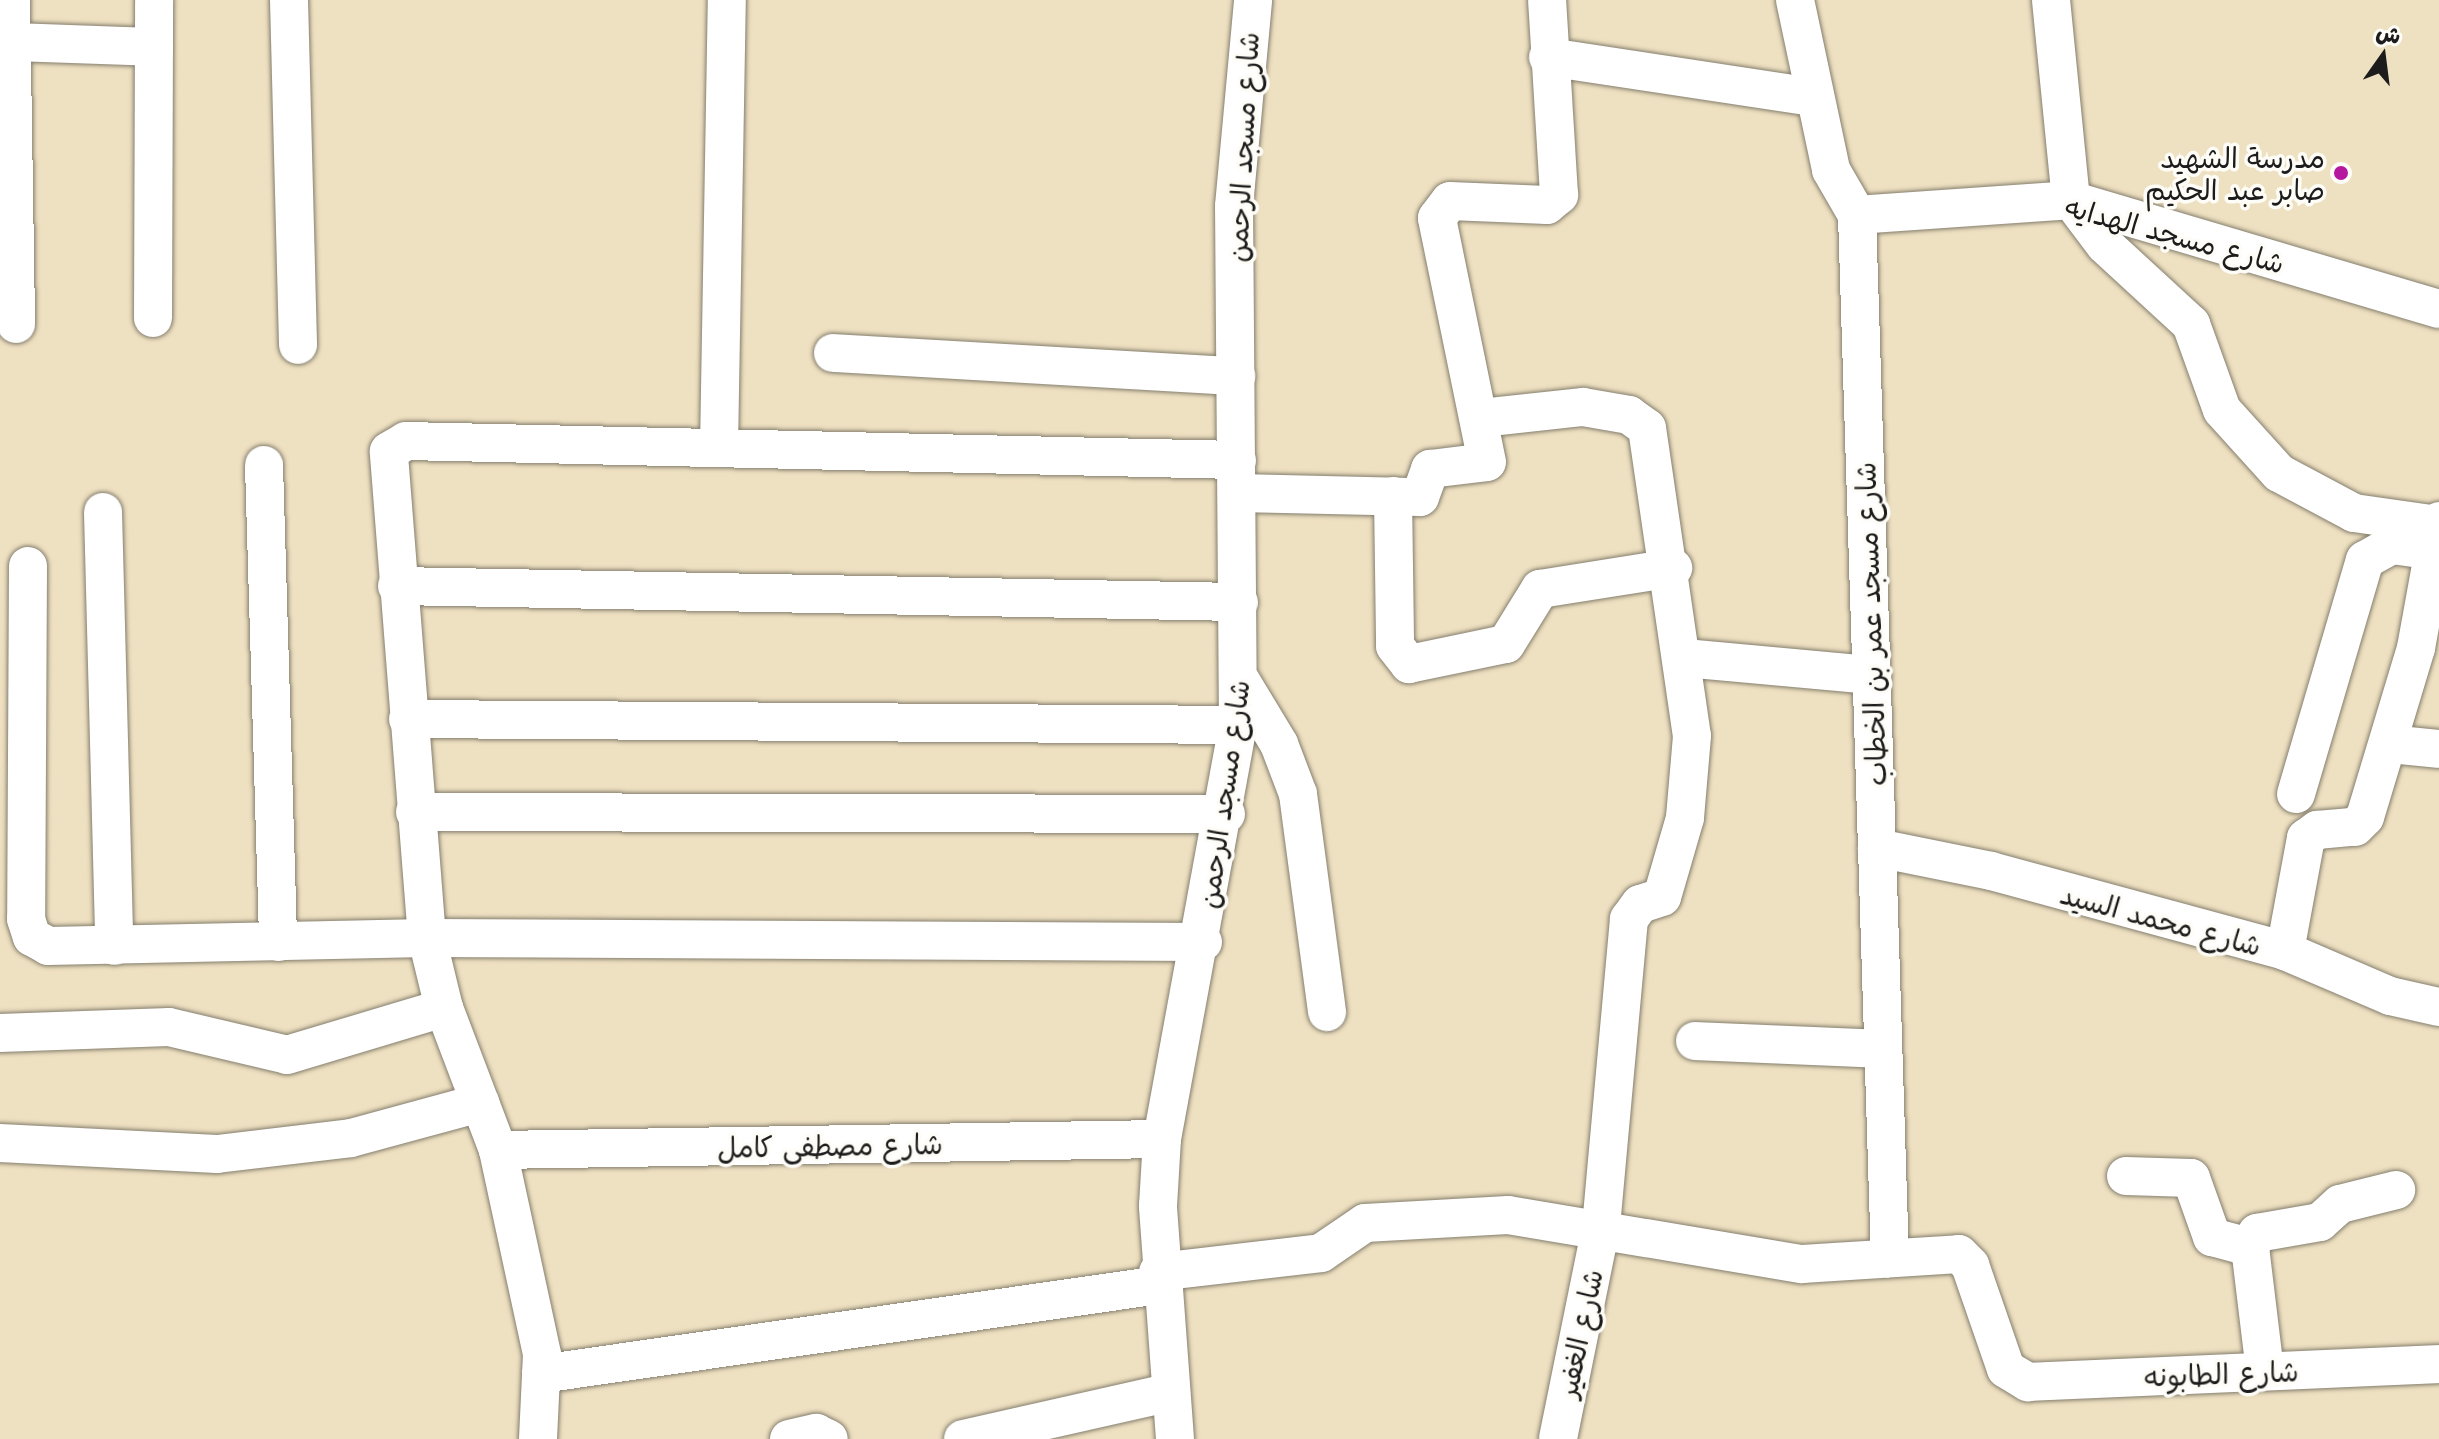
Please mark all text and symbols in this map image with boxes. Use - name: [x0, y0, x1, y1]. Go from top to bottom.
- text: ش: [2373, 13, 2405, 51]
- north arrow: [2343, 16, 2423, 96]
- street label: شارع مسجد الرحمن: [1219, 31, 1265, 263]
- place label: مدرسة الشهيد صابر عبد الحكيم: [2145, 140, 2325, 206]
- marker: مدرسة الشهيد صابر عبد الحكيم: [2332, 164, 2350, 182]
- street label: شارع مسجد الهدايه: [2062, 189, 2288, 279]
- street label: شارع مسجد عمر بن الخطاب: [1848, 461, 1892, 787]
- street label: شارع مسجد الرحمن: [1190, 678, 1256, 910]
- street label: شارع محمد السيد: [2057, 876, 2265, 962]
- street label: شارع مصطفى كامل: [717, 1126, 943, 1164]
- street label: شارع الغفير: [1549, 1266, 1609, 1400]
- street label: شارع الطابونه: [2143, 1353, 2299, 1393]

